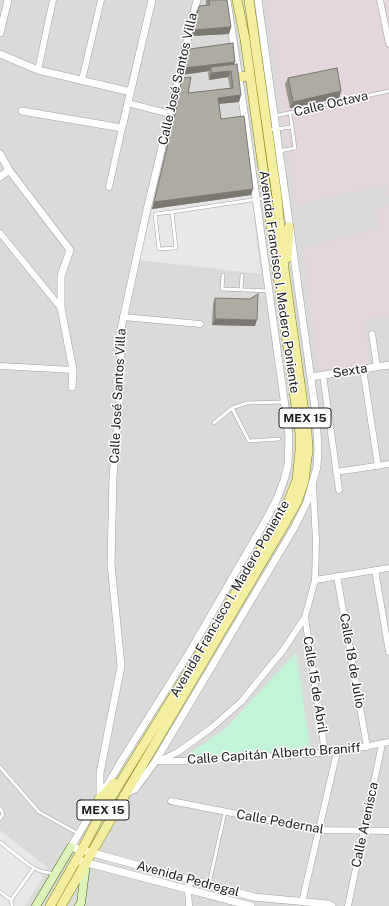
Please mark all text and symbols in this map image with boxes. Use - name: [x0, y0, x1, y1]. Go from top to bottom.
- street label: Calle José Santos Villa: [155, 11, 201, 147]
- street label: Calle Octava: [292, 88, 370, 120]
- street label: Avenida Francisco I. Madero Poniente: [256, 170, 302, 394]
- street label: Calle José Santos Villa: [107, 328, 129, 464]
- street label: Sexta: [332, 361, 368, 381]
- road number: MEX 15: [279, 408, 331, 428]
- street label: Avenida Francisco I. Madero Poniente: [167, 498, 293, 700]
- street label: Calle 18 de Julio: [336, 612, 368, 710]
- street label: Calle 15 de Abril: [300, 635, 330, 735]
- street label: Calle Capitán Alberto Braniff: [187, 740, 361, 768]
- street label: Calle Arenisca: [348, 781, 382, 869]
- road number: MEX 15: [77, 800, 129, 820]
- street label: Calle Pedernal: [235, 807, 325, 837]
- street label: Avenida Pedregal: [135, 858, 241, 900]

